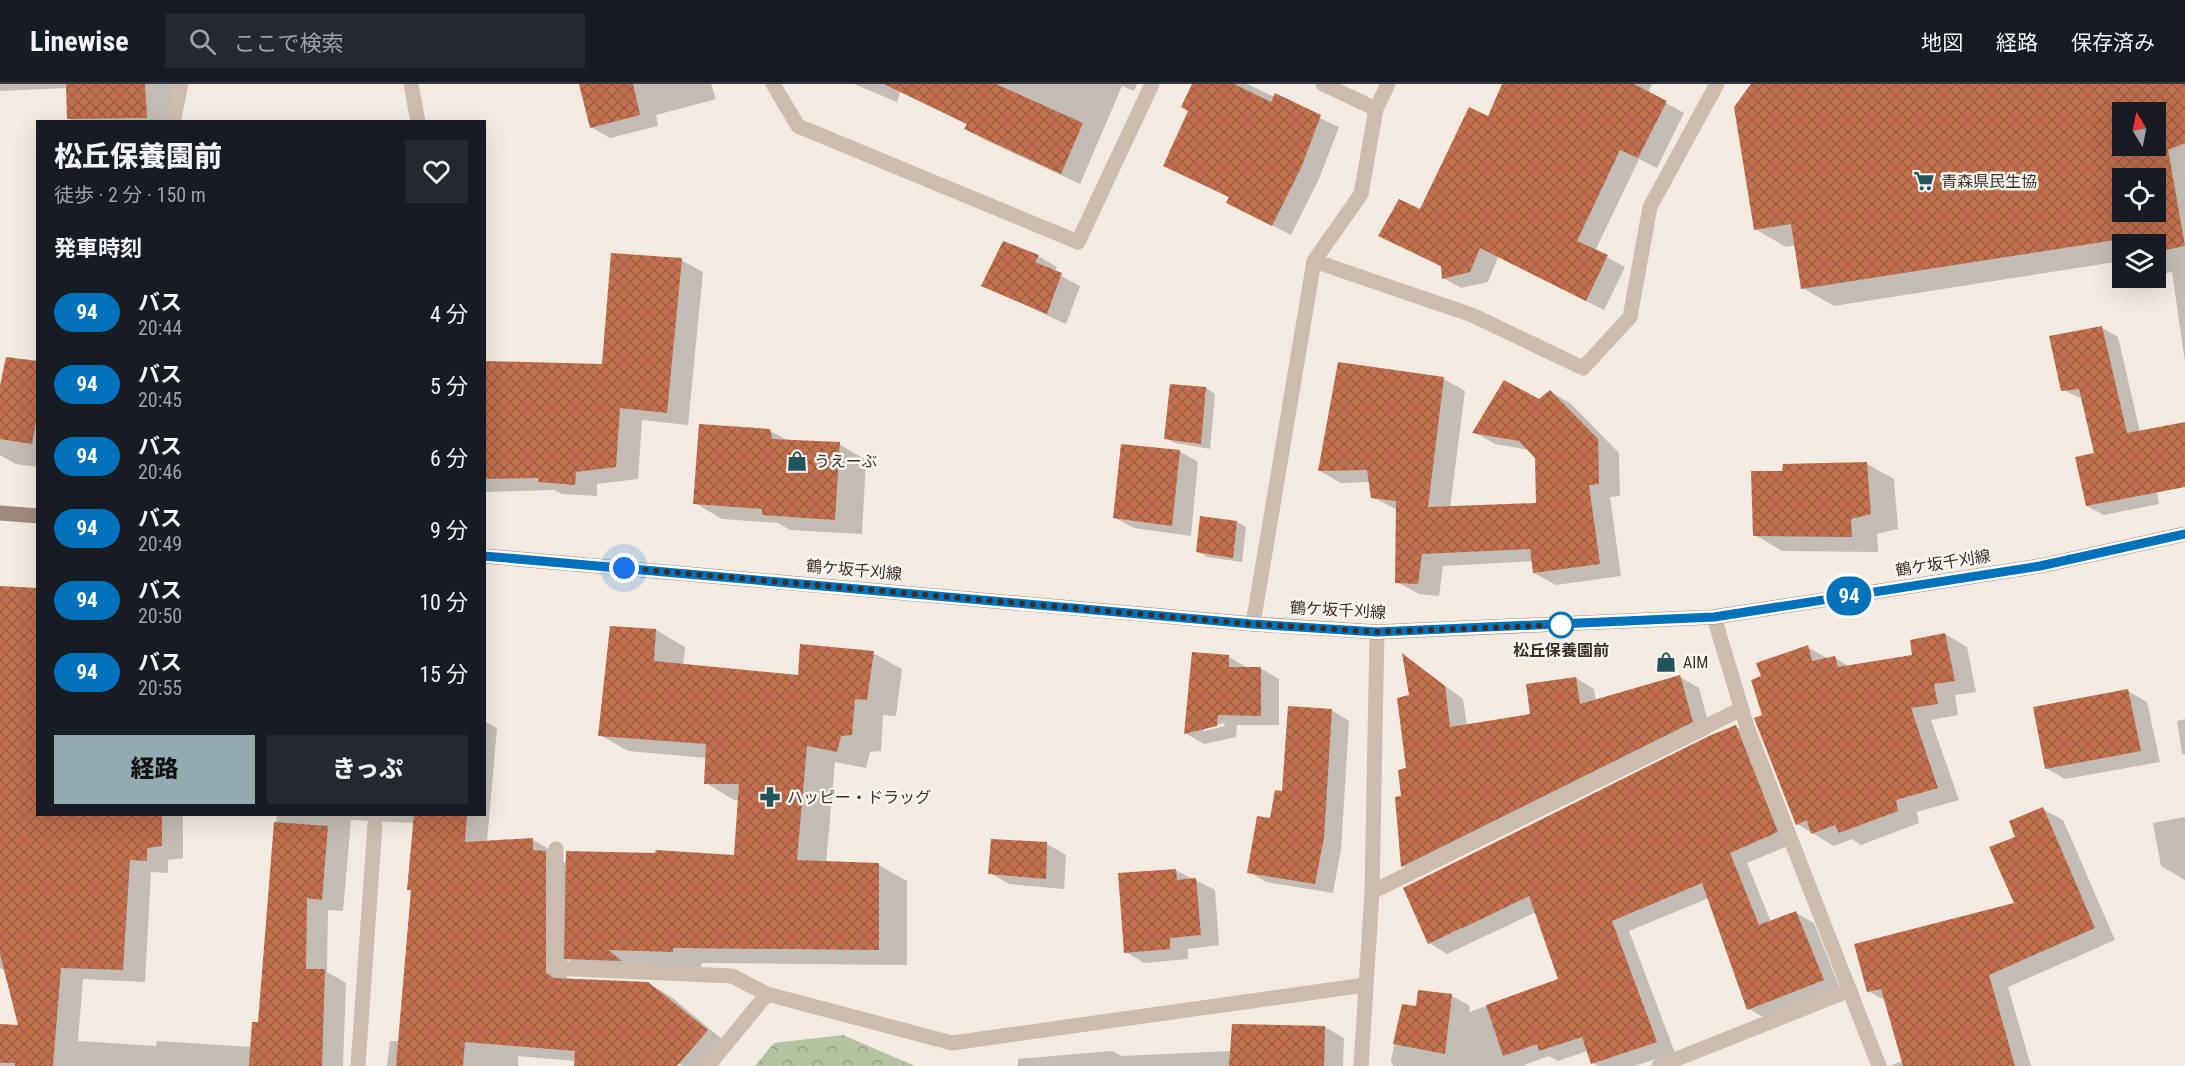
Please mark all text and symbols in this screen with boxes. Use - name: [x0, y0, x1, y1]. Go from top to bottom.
- search box: [165, 14, 585, 68]
- text: Linewise: [30, 25, 129, 58]
- icon: search: [186, 25, 219, 58]
- text: ここで検索: [234, 31, 344, 56]
- text: 地図: [1921, 31, 1963, 55]
- text: 経路: [1996, 31, 2038, 55]
- text: 保存済み: [2071, 31, 2155, 55]
- north arrow: [2112, 102, 2166, 156]
- map controls: [2112, 102, 2166, 288]
- text: 松丘保養園前: [54, 140, 222, 173]
- button: heart: [405, 140, 468, 203]
- button: locate: [2112, 168, 2166, 222]
- supermarket icon: 青森県民生協: [1912, 169, 1936, 193]
- place label: 青森県民生協: [1941, 172, 2037, 191]
- text: 徒歩 · 2 分 · 150 m: [54, 183, 206, 207]
- button: layers: [2112, 234, 2166, 288]
- text: 発車時刻: [54, 236, 142, 261]
- text: バス: [138, 290, 182, 315]
- text: 94: [76, 300, 98, 324]
- text: 4 分: [430, 302, 468, 327]
- text: 20:44: [138, 316, 182, 340]
- text: バス: [138, 362, 182, 387]
- text: 94: [76, 372, 98, 396]
- text: 5 分: [430, 374, 468, 399]
- text: 20:45: [138, 388, 182, 412]
- text: バス: [138, 434, 182, 459]
- text: 94: [76, 444, 98, 468]
- text: 6 分: [430, 446, 468, 471]
- shop icon: うえーぶ: [785, 449, 809, 473]
- place label: うえーぶ: [814, 452, 877, 471]
- text: 20:46: [138, 460, 182, 484]
- text: バス: [138, 506, 182, 531]
- text: 94: [76, 516, 98, 540]
- text: 9 分: [430, 518, 468, 543]
- text: 20:49: [138, 532, 182, 556]
- street label: 鶴ケ坂千刈線: [1894, 546, 1992, 580]
- your location: [609, 553, 639, 583]
- street label: 鶴ケ坂千刈線: [805, 556, 903, 584]
- line badge: 94: [1822, 576, 1876, 616]
- text: バス: [138, 578, 182, 603]
- text: 94: [1838, 584, 1860, 608]
- text: 94: [76, 588, 98, 612]
- text: 10 分: [419, 590, 468, 615]
- street label: 鶴ケ坂千刈線: [1290, 598, 1386, 622]
- text: 20:50: [138, 604, 182, 628]
- marker: 松丘保養園前: [1548, 612, 1574, 638]
- place label: 松丘保養園前: [1513, 641, 1609, 660]
- text: バス: [138, 650, 182, 675]
- shop icon: AIM: [1654, 650, 1678, 674]
- place label: AIM: [1683, 653, 1708, 672]
- text: 94: [76, 660, 98, 684]
- text: 15 分: [419, 662, 468, 687]
- text: 20:55: [138, 676, 182, 700]
- button: 経路: [54, 735, 255, 804]
- button: きっぷ: [267, 735, 468, 804]
- pharmacy icon: ハッピー・ドラッグ: [758, 785, 782, 809]
- place label: ハッピー・ドラッグ: [787, 788, 931, 807]

